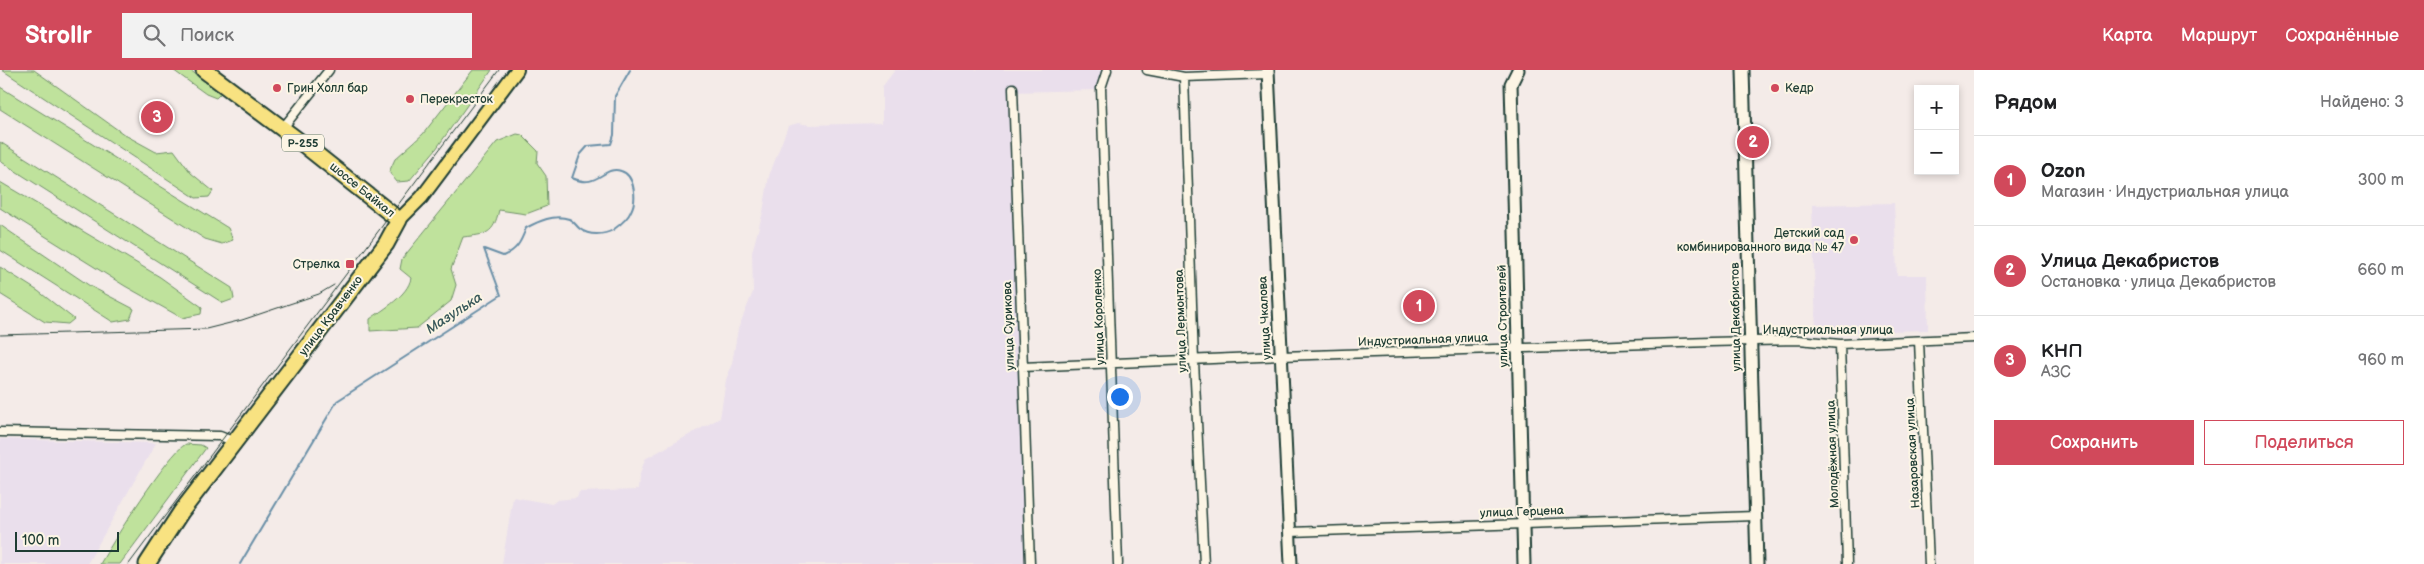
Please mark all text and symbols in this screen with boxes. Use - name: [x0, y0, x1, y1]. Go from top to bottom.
- search box: [122, 13, 472, 58]
- text: Strollr: [25, 21, 92, 50]
- icon: search: [140, 21, 168, 49]
- text: Поиск: [180, 24, 234, 47]
- text: Карта: [2102, 25, 2153, 46]
- text: Маршрут: [2181, 25, 2257, 46]
- text: Сохранённые: [2285, 25, 2399, 46]
- place label: Грин Холл бар: [287, 81, 368, 96]
- place label: Кедр: [1785, 81, 1814, 96]
- marker: Грин Холл бар: [271, 82, 283, 94]
- marker: Кедр: [1769, 82, 1781, 94]
- map controls: [1914, 85, 1959, 175]
- button: +: [1914, 85, 1959, 130]
- text: Рядом: [1994, 90, 2057, 115]
- place label: Перекресток: [420, 92, 493, 107]
- marker: Перекресток: [404, 93, 416, 105]
- text: Найдено: 3: [2320, 93, 2404, 112]
- pin: 3: [141, 98, 173, 136]
- pin: 2: [1737, 123, 1769, 161]
- button: −: [1914, 130, 1959, 175]
- road number: Р-255: [282, 134, 324, 152]
- street label: шоссе Байкал: [326, 159, 398, 221]
- text: Ozon: [2041, 160, 2085, 183]
- text: 1: [2007, 171, 2013, 190]
- text: 300 m: [2358, 171, 2404, 190]
- text: Магазин · Индустриальная улица: [2041, 183, 2289, 202]
- place label: Детский сад комбинированного вида № 47: [1677, 226, 1845, 255]
- marker: Детский сад комбинированного вида № 47: [1848, 234, 1860, 246]
- text: Улица Декабристов: [2041, 250, 2219, 273]
- place label: Стрелка: [293, 257, 340, 272]
- marker: Стрелка: [344, 258, 356, 270]
- text: 2: [2005, 261, 2015, 280]
- text: 660 m: [2357, 261, 2404, 280]
- street label: улица Декабристов: [1728, 262, 1744, 371]
- street label: улица Строителей: [1495, 264, 1511, 367]
- street label: улица Короленко: [1090, 269, 1108, 365]
- street label: улица Лермонтова: [1172, 269, 1190, 373]
- street label: улица Кравченко: [296, 273, 366, 359]
- text: Остановка · улица Декабристов: [2041, 273, 2276, 292]
- street label: улица Чкалова: [1255, 276, 1275, 360]
- street label: улица Сурикова: [1000, 281, 1018, 371]
- pin: 1: [1403, 287, 1435, 325]
- water label: Мазулька: [423, 288, 485, 338]
- street label: Индустриальная улица: [1763, 323, 1893, 338]
- street label: Индустриальная улица: [1358, 330, 1488, 350]
- text: КНП: [2041, 340, 2083, 363]
- text: 3: [2005, 351, 2015, 370]
- text: 960 m: [2358, 351, 2404, 370]
- text: АЗС: [2041, 363, 2071, 382]
- your location: [1107, 384, 1133, 410]
- street label: Назаровская улица: [1903, 397, 1923, 509]
- street label: Молодёжная улица: [1824, 400, 1842, 508]
- button: Сохранить: [1994, 420, 2194, 465]
- button: Поделиться: [2204, 420, 2404, 465]
- street label: улица Герцена: [1480, 503, 1564, 521]
- scale bar: [15, 529, 119, 552]
- text: 100 m: [22, 532, 59, 549]

